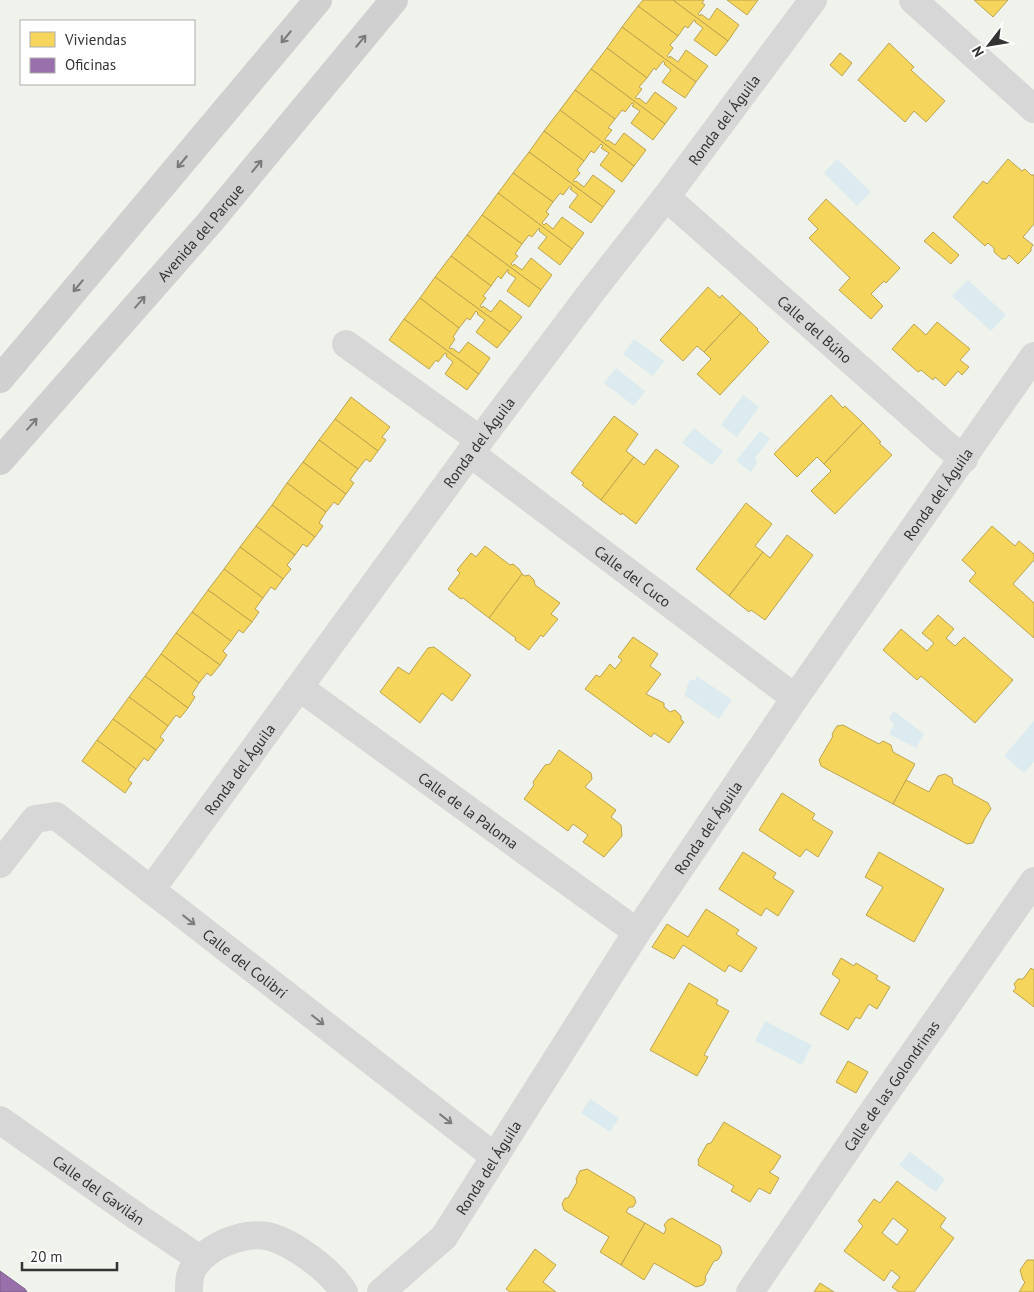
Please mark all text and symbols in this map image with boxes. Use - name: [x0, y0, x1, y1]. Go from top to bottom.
- legend: [20, 20, 195, 85]
- north arrow: [964, 20, 1014, 70]
- text: Viviendas: [64, 30, 126, 49]
- one-way arrow: [281, 31, 292, 44]
- one-way arrow: [355, 34, 366, 47]
- text: N: [968, 43, 988, 60]
- text: Oficinas: [65, 55, 116, 74]
- street label: Ronda del Águila: [684, 71, 764, 169]
- one-way arrow: [177, 155, 188, 168]
- one-way arrow: [252, 160, 263, 173]
- street label: Avenida del Parque: [153, 179, 248, 285]
- one-way arrow: [72, 280, 83, 293]
- street label: Calle del Búho: [774, 291, 856, 367]
- one-way arrow: [134, 296, 146, 309]
- street label: Ronda del Águila: [439, 393, 519, 491]
- one-way arrow: [26, 418, 38, 431]
- street label: Ronda del Águila: [899, 444, 976, 544]
- street label: Calle del Cuco: [591, 541, 675, 611]
- street label: Ronda del Águila: [200, 720, 279, 818]
- street label: Calle de la Paloma: [415, 767, 522, 853]
- street label: Ronda del Águila: [670, 777, 746, 877]
- one-way arrow: [182, 915, 196, 925]
- street label: Calle del Colibrí: [199, 924, 291, 1002]
- one-way arrow: [311, 1014, 324, 1025]
- street label: Calle de las Golondrinas: [839, 1016, 943, 1155]
- one-way arrow: [439, 1114, 452, 1125]
- street label: Ronda del Águila: [451, 1117, 525, 1218]
- street label: Calle del Gavilán: [49, 1151, 148, 1229]
- scale bar: [22, 1240, 118, 1272]
- text: 20 m: [30, 1247, 63, 1266]

